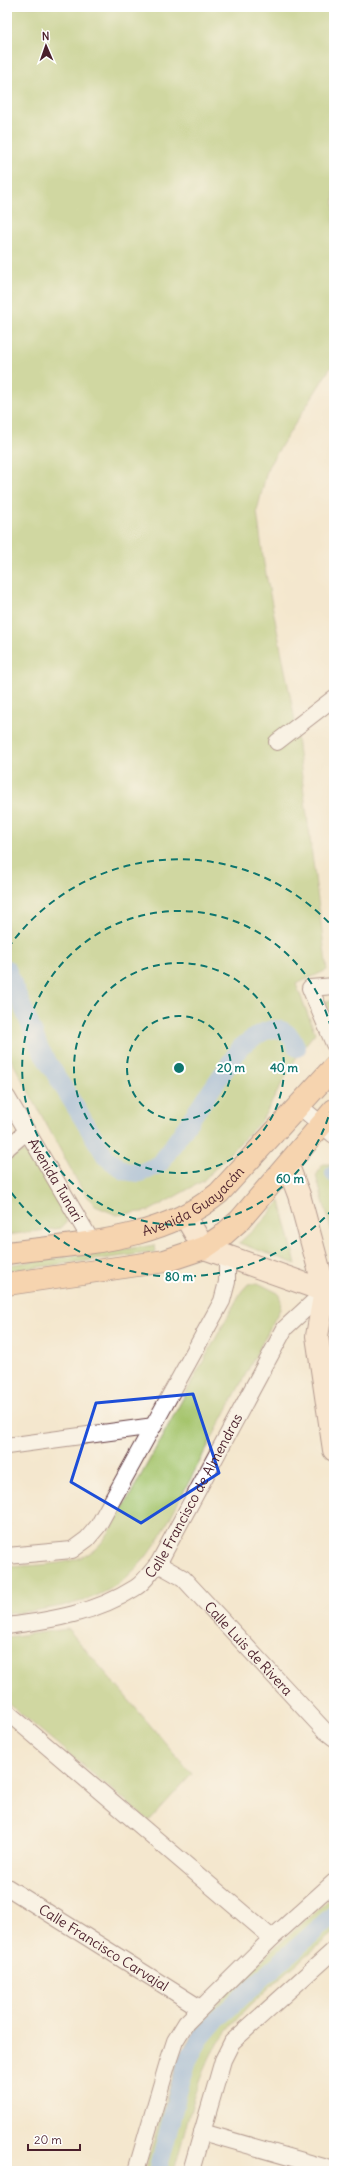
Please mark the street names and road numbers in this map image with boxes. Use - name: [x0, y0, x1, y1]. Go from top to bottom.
- street label: Avenida Tunari: [24, 1135, 87, 1225]
- street label: Avenida Guayacán: [140, 1163, 248, 1240]
- street label: Calle Francisco de Almendras: [141, 1410, 246, 1582]
- street label: Calle Luis de Rivera: [201, 1598, 297, 1699]
- street label: Calle Francisco Carvajal: [35, 1900, 172, 1995]

